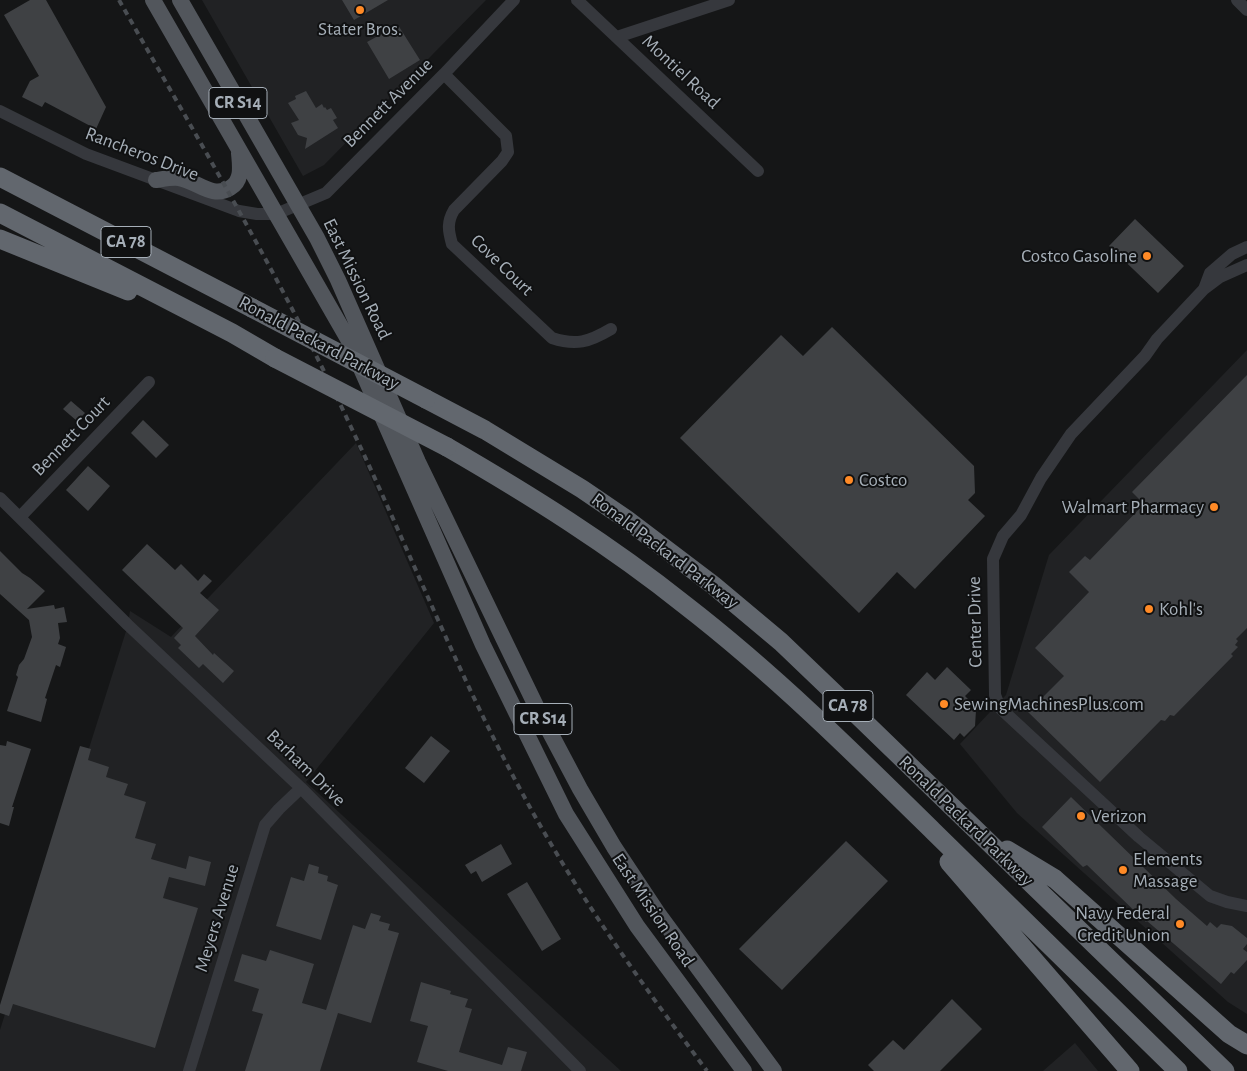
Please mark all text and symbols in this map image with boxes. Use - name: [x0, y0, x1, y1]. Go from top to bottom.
- marker: Stater Bros.: [354, 4, 366, 16]
- place label: Stater Bros.: [318, 18, 402, 40]
- street label: Montiel Road: [637, 30, 725, 114]
- street label: Bennett Avenue: [338, 53, 438, 153]
- road number: CR S14: [209, 88, 267, 119]
- street label: Rancheros Drive: [82, 122, 202, 186]
- street label: East Mission Road: [318, 215, 396, 343]
- road number: CA 78: [101, 226, 151, 258]
- street label: Cove Court: [466, 229, 538, 301]
- place label: Costco Gasoline: [1021, 245, 1137, 267]
- marker: Costco Gasoline: [1141, 250, 1153, 262]
- street label: Ronald Packard Parkway: [235, 291, 403, 395]
- street label: Bennett Court: [27, 391, 115, 481]
- place label: Costco: [859, 469, 907, 491]
- marker: Costco: [843, 474, 855, 486]
- street label: Ronald Packard Parkway: [587, 488, 743, 614]
- place label: Walmart Pharmacy: [1062, 496, 1204, 518]
- marker: Walmart Pharmacy: [1208, 501, 1220, 513]
- street label: Center Drive: [963, 576, 987, 668]
- place label: Kohl's: [1159, 598, 1203, 620]
- marker: Kohl's: [1143, 603, 1155, 615]
- road number: CA 78: [823, 690, 873, 721]
- place label: SewingMachinesPlus.com: [954, 693, 1144, 715]
- marker: SewingMachinesPlus.com: [938, 698, 950, 710]
- road number: CR S14: [514, 704, 572, 734]
- street label: Barham Drive: [262, 725, 350, 811]
- street label: Ronald Packard Parkway: [894, 751, 1038, 891]
- place label: Verizon: [1091, 805, 1147, 827]
- marker: Verizon: [1075, 810, 1087, 822]
- place label: Elements Massage: [1133, 848, 1202, 892]
- street label: East Mission Road: [607, 849, 699, 971]
- street label: Meyers Avenue: [190, 861, 244, 975]
- marker: Elements Massage: [1117, 864, 1129, 876]
- place label: Navy Federal Credit Union: [1075, 902, 1170, 946]
- marker: Navy Federal Credit Union: [1174, 918, 1186, 930]

